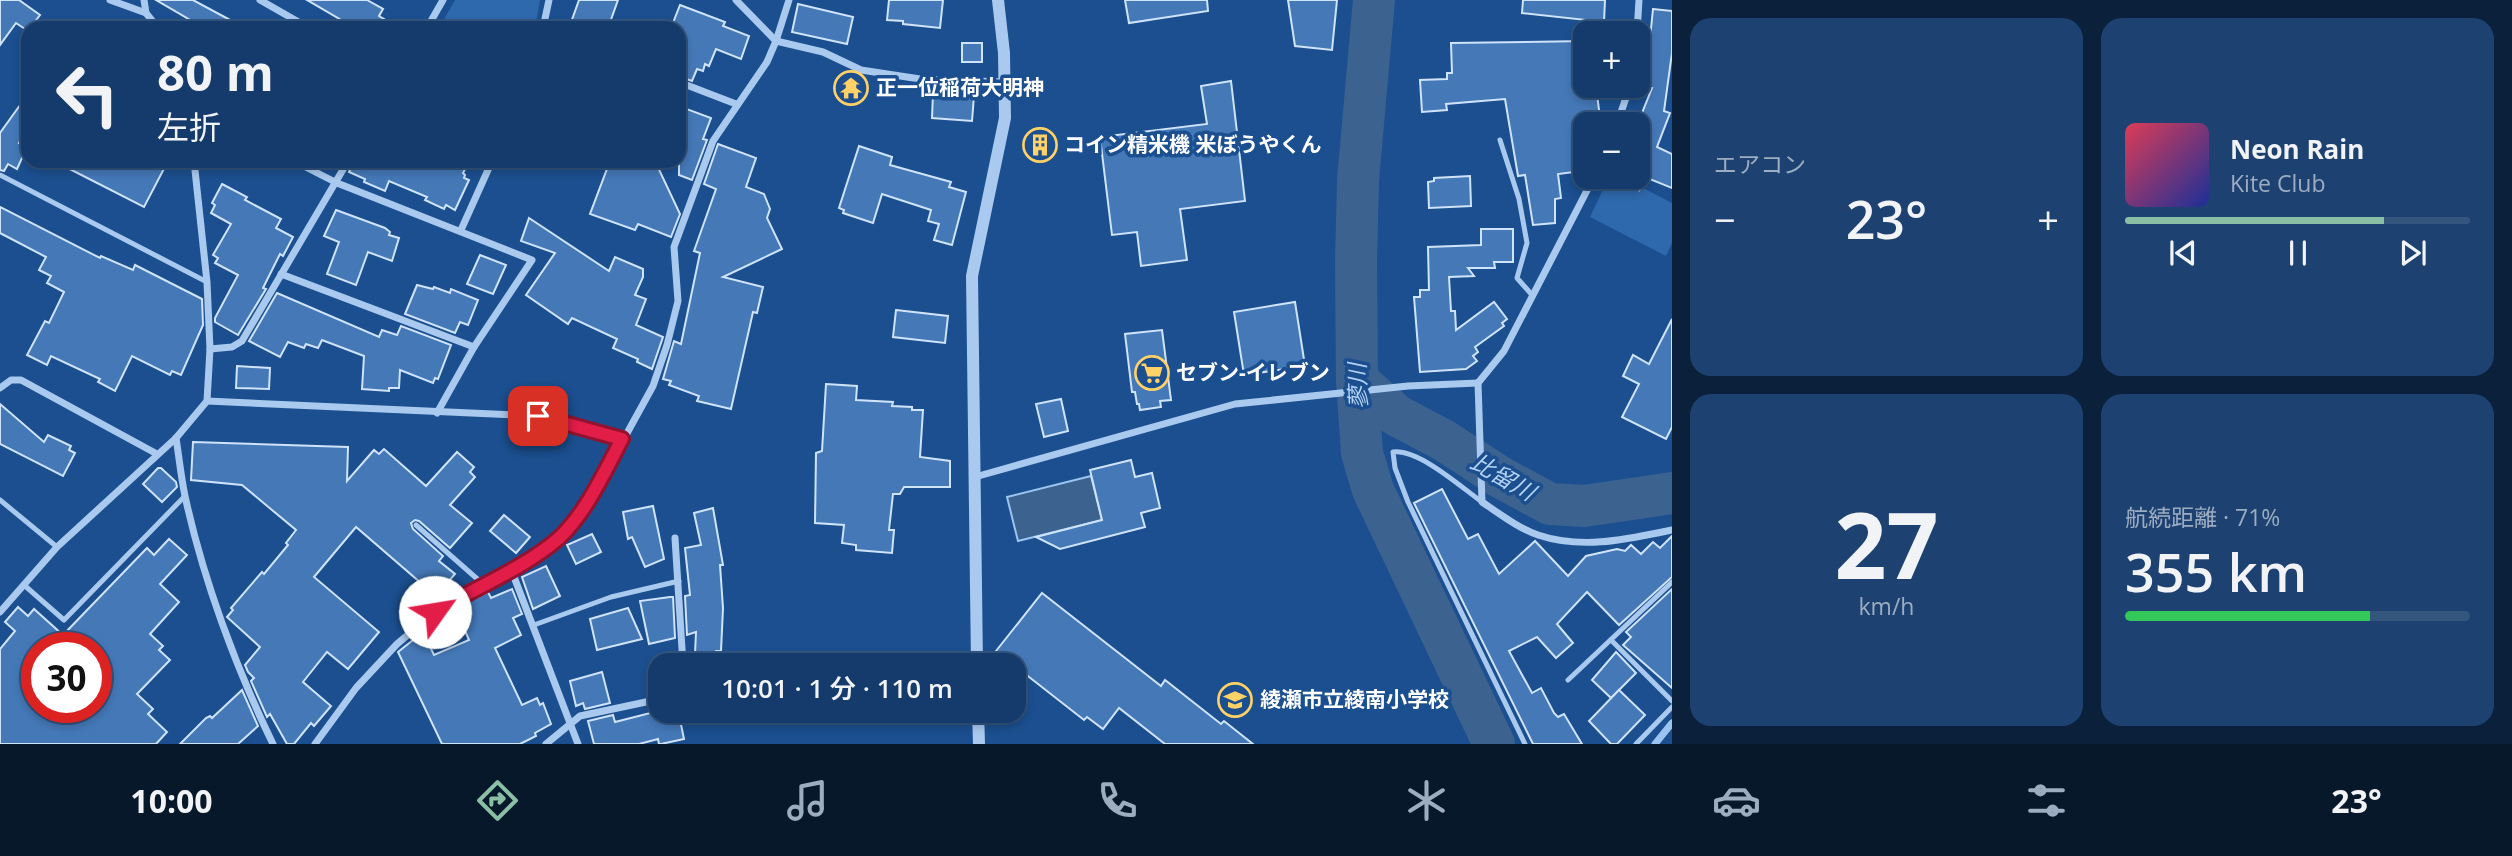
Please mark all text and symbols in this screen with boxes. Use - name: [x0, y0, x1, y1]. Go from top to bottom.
- map controls: [1573, 21, 1650, 189]
- button: +: [1573, 21, 1650, 98]
- text: 80 m: [157, 39, 274, 105]
- icon: left: [42, 49, 133, 140]
- temple icon: 正一位稲荷大明神: [832, 69, 870, 107]
- place label: 正一位稲荷大明神: [876, 73, 1044, 101]
- text: 左折: [157, 105, 221, 148]
- button: −: [1573, 112, 1650, 189]
- building icon: コイン精米機 米ぼうやくん: [1021, 126, 1059, 164]
- place label: コイン精米機 米ぼうやくん: [1064, 130, 1321, 158]
- text: Neon Rain: [2230, 131, 2364, 167]
- text: エアコン: [1714, 148, 1806, 180]
- text: Kite Club: [2230, 167, 2325, 199]
- text: 23°: [1846, 183, 1927, 254]
- text: −: [1714, 193, 1736, 245]
- text: +: [2037, 193, 2059, 245]
- icon: previous: [2164, 234, 2202, 272]
- icon: pause: [2279, 234, 2317, 272]
- icon: next: [2394, 234, 2432, 272]
- supermarket icon: セブン-イレブン: [1133, 354, 1171, 392]
- place label: セブン-イレブン: [1176, 358, 1330, 386]
- water label: 蓼川: [1340, 359, 1374, 410]
- pin: [508, 386, 568, 446]
- icon: arrive: [519, 397, 557, 435]
- water label: 比留川: [1466, 445, 1544, 509]
- text: 27: [1834, 482, 1939, 606]
- text: 航続距離 · 71%: [2125, 501, 2280, 533]
- text: 355 km: [2125, 536, 2307, 607]
- position arrow: [398, 575, 472, 649]
- text: km/h: [1859, 590, 1914, 622]
- speed limit sign: 30: [21, 632, 112, 723]
- text: 10:01 · 1 分 · 110 m: [721, 670, 953, 706]
- school or university icon: 綾瀬市立綾南小学校: [1216, 681, 1254, 719]
- place label: 綾瀬市立綾南小学校: [1260, 685, 1449, 713]
- icon: directions: [473, 776, 522, 825]
- icon: music: [783, 776, 832, 825]
- icon: phone: [1093, 776, 1142, 825]
- icon: climate: [1402, 776, 1451, 825]
- icon: car: [1712, 776, 1761, 825]
- icon: filters: [2022, 776, 2071, 825]
- text: 10:00: [130, 779, 213, 822]
- text: 23°: [2331, 779, 2382, 822]

